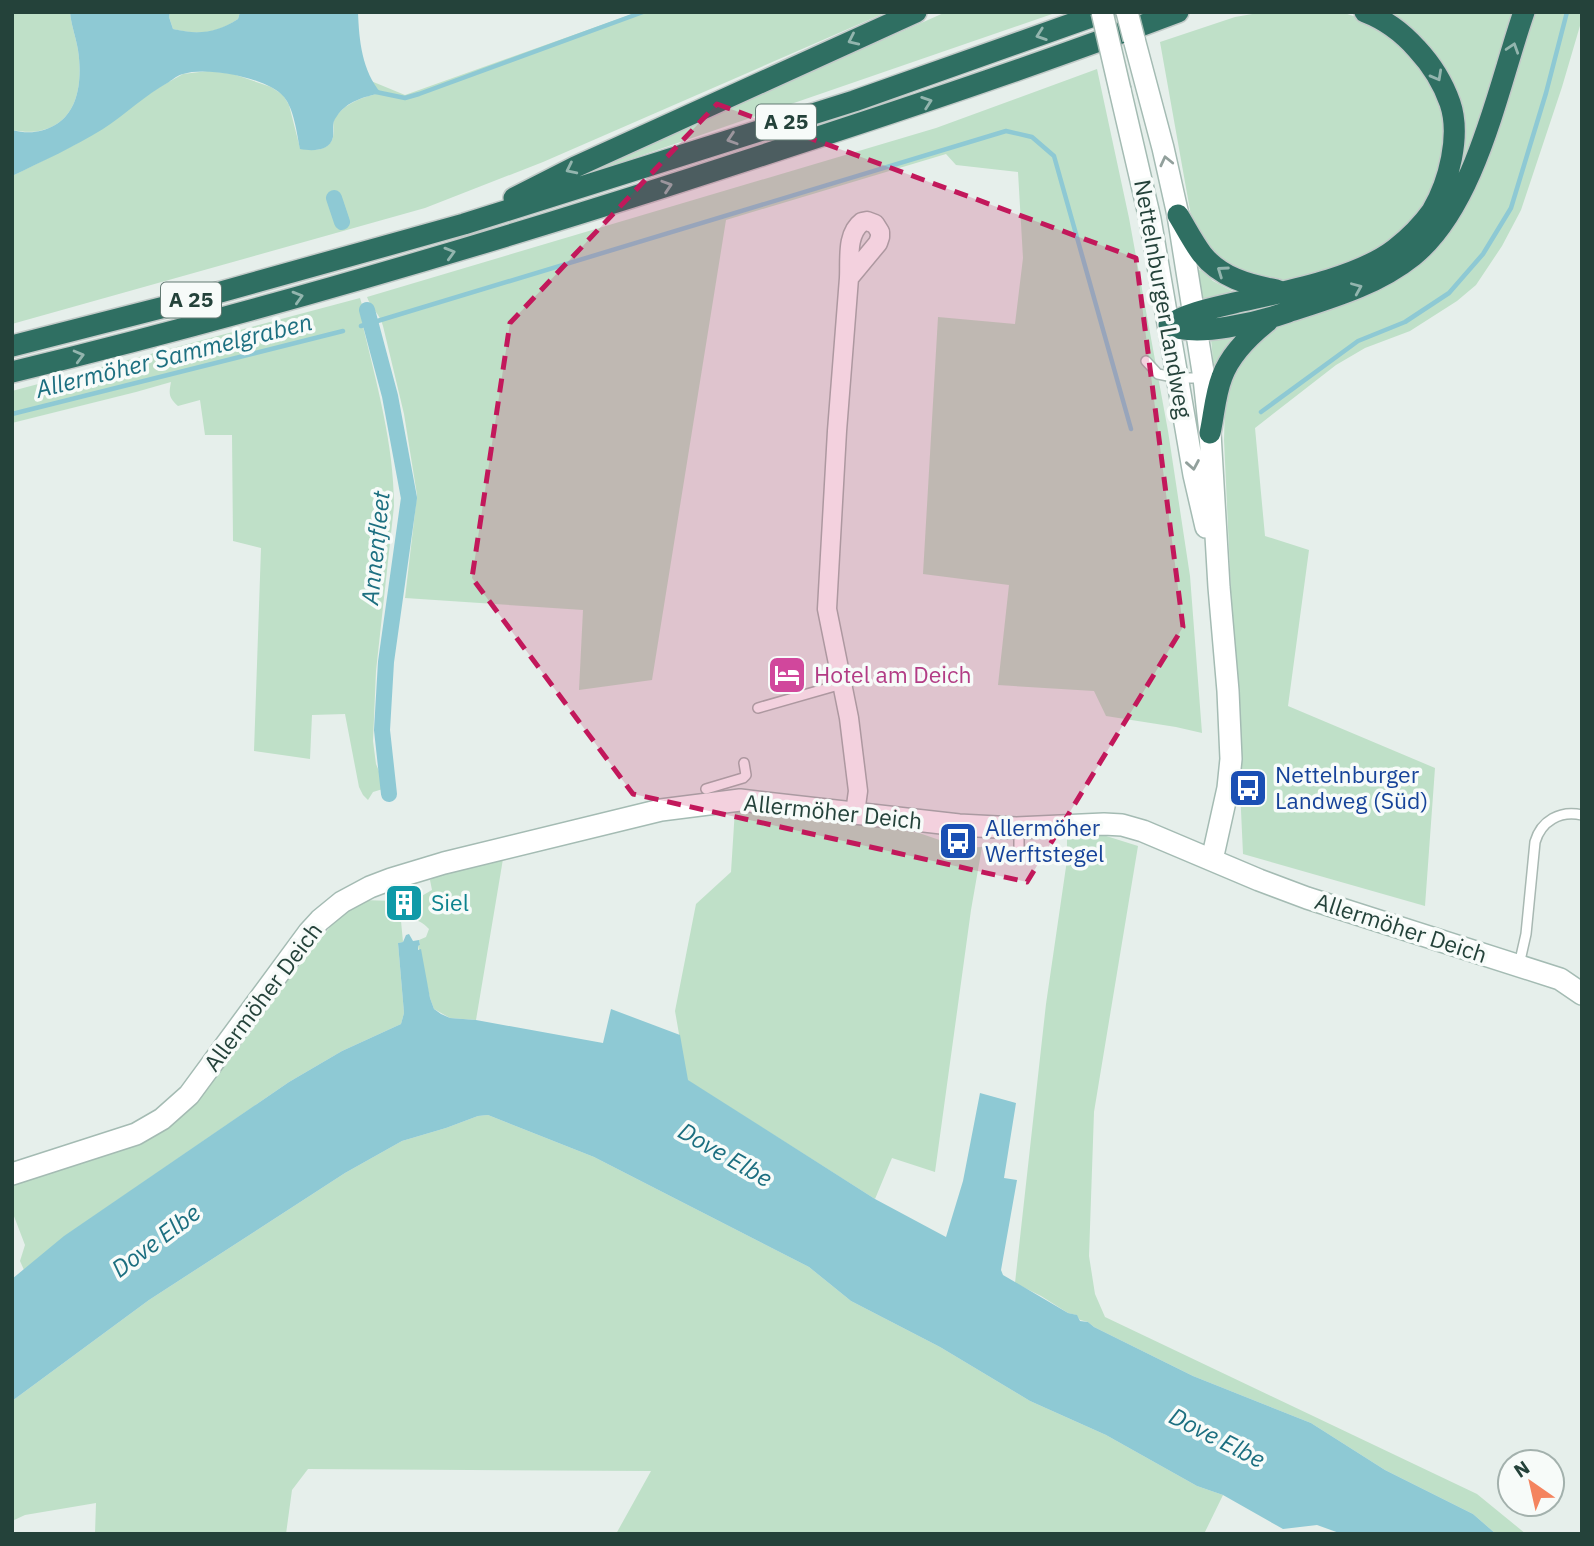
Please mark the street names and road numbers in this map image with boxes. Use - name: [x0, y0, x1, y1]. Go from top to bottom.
- road number: A 25: [756, 104, 816, 140]
- street label: Nettelnburger Landweg: [1128, 177, 1200, 421]
- road number: A 25: [161, 282, 221, 318]
- street label: Allermöher Deich: [742, 787, 924, 835]
- street label: Allermöher Deich: [1311, 885, 1491, 969]
- street label: Allermöher Deich: [196, 916, 328, 1077]

